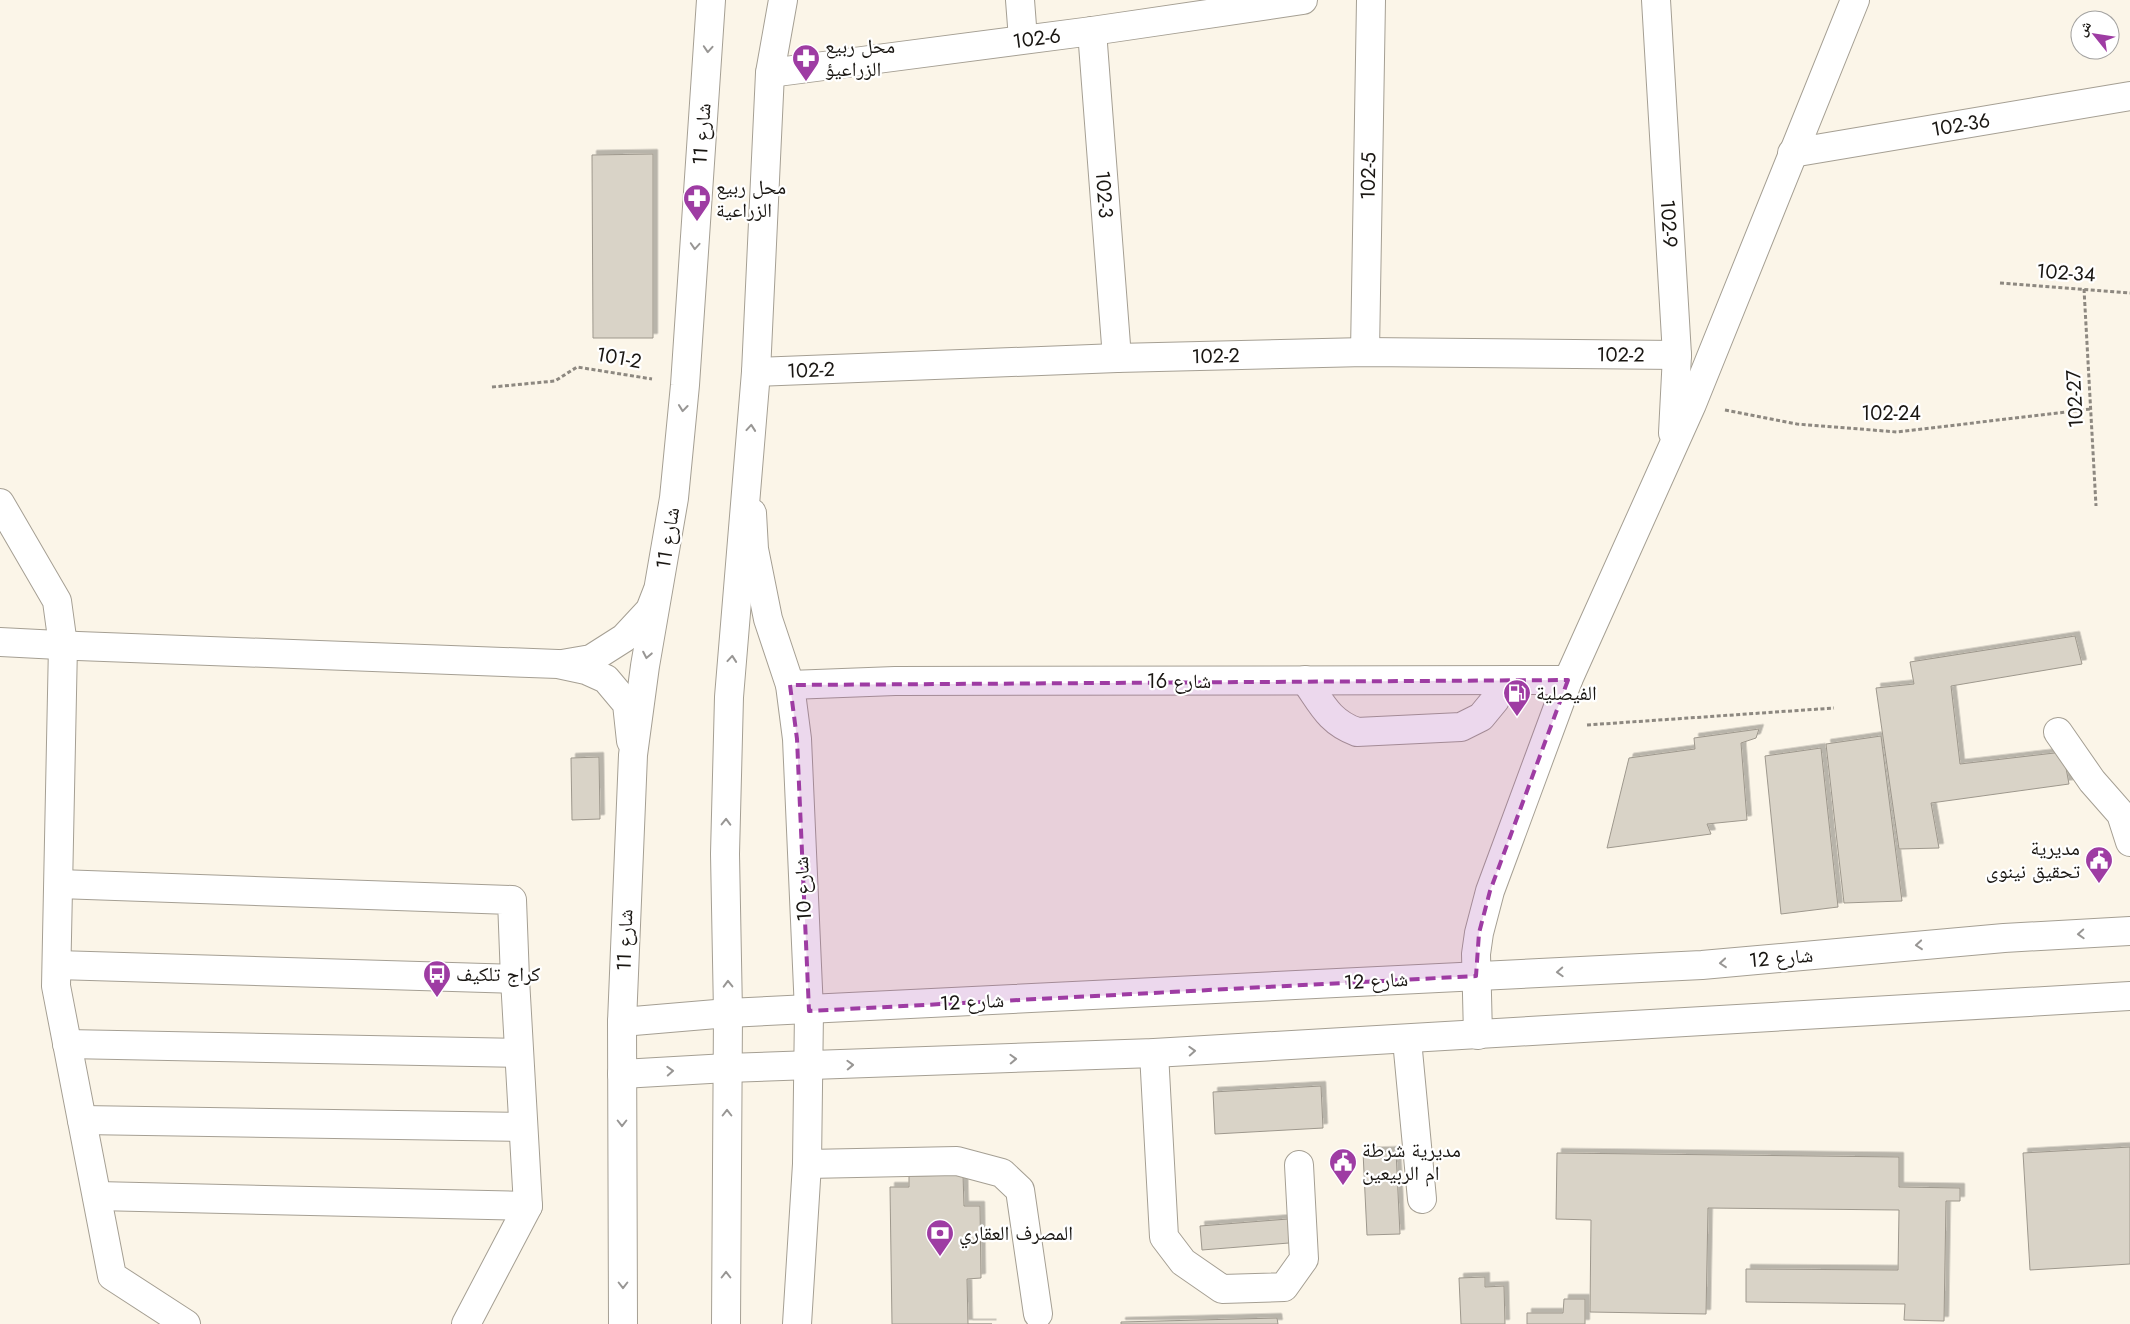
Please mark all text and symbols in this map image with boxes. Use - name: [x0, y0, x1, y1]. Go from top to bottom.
- north arrow: [2070, 10, 2120, 60]
- text: ش: [2071, 17, 2096, 40]
- street label: 102-6: [1011, 21, 1062, 56]
- place label: محل ربيع الزراعيؤ: [825, 32, 895, 84]
- pharmacy icon: محل ربيع الزراعيؤ: [791, 43, 821, 82]
- one-way arrow: [703, 45, 714, 53]
- street label: شارع 11: [685, 102, 719, 166]
- street label: 102-36: [1929, 105, 1992, 144]
- street label: 102-5: [1353, 152, 1383, 200]
- street label: 102-3: [1088, 170, 1121, 219]
- place label: محل ربيع الزراعية: [716, 173, 786, 225]
- pharmacy icon: محل ربيع الزراعية: [682, 183, 712, 222]
- street label: 102-9: [1653, 199, 1685, 248]
- one-way arrow: [689, 242, 700, 250]
- street label: 102-34: [2035, 256, 2097, 290]
- street label: 101-2: [594, 340, 644, 376]
- street label: 102-2: [1597, 340, 1645, 369]
- street label: 102-2: [1191, 341, 1240, 371]
- street label: 102-2: [786, 354, 835, 385]
- street label: 102-27: [2059, 369, 2091, 429]
- street label: 102-24: [1861, 399, 1921, 428]
- one-way arrow: [678, 404, 689, 412]
- one-way arrow: [745, 423, 756, 431]
- street label: شارع 11: [649, 505, 687, 571]
- one-way arrow: [643, 651, 653, 659]
- one-way arrow: [726, 655, 737, 663]
- street label: شارع 16: [1147, 667, 1211, 696]
- fuel station icon: الفيصلية: [1502, 678, 1532, 717]
- place label: الفيصلية: [1536, 679, 1597, 708]
- one-way arrow: [721, 817, 731, 825]
- place label: مديرية تحقيق نينوى: [1986, 834, 2080, 886]
- public building icon: مديرية تحقيق نينوى: [2084, 845, 2114, 884]
- street label: شارع 10: [787, 856, 819, 922]
- street label: شارع 11: [609, 908, 641, 972]
- one-way arrow: [2077, 928, 2085, 939]
- one-way arrow: [1915, 940, 1923, 951]
- street label: شارع 12: [1748, 941, 1814, 975]
- one-way arrow: [1718, 958, 1726, 969]
- bus stop icon: كراج تلكيف: [422, 959, 452, 998]
- place label: كراج تلكيف: [456, 960, 540, 989]
- street label: شارع 12: [1343, 965, 1409, 997]
- one-way arrow: [1556, 967, 1564, 977]
- one-way arrow: [723, 980, 733, 988]
- street label: شارع 12: [939, 986, 1005, 1018]
- one-way arrow: [1189, 1046, 1197, 1057]
- one-way arrow: [1009, 1053, 1017, 1064]
- one-way arrow: [846, 1059, 854, 1070]
- one-way arrow: [667, 1066, 675, 1077]
- one-way arrow: [722, 1109, 732, 1116]
- one-way arrow: [617, 1120, 627, 1127]
- place label: مديرية شرطة ام الربيعين: [1362, 1136, 1461, 1188]
- public building icon: مديرية شرطة ام الربيعين: [1328, 1147, 1358, 1186]
- bank icon: المصرف العقاري: [925, 1218, 955, 1257]
- place label: المصرف العقاري: [959, 1219, 1073, 1249]
- one-way arrow: [721, 1271, 731, 1279]
- one-way arrow: [618, 1282, 628, 1290]

